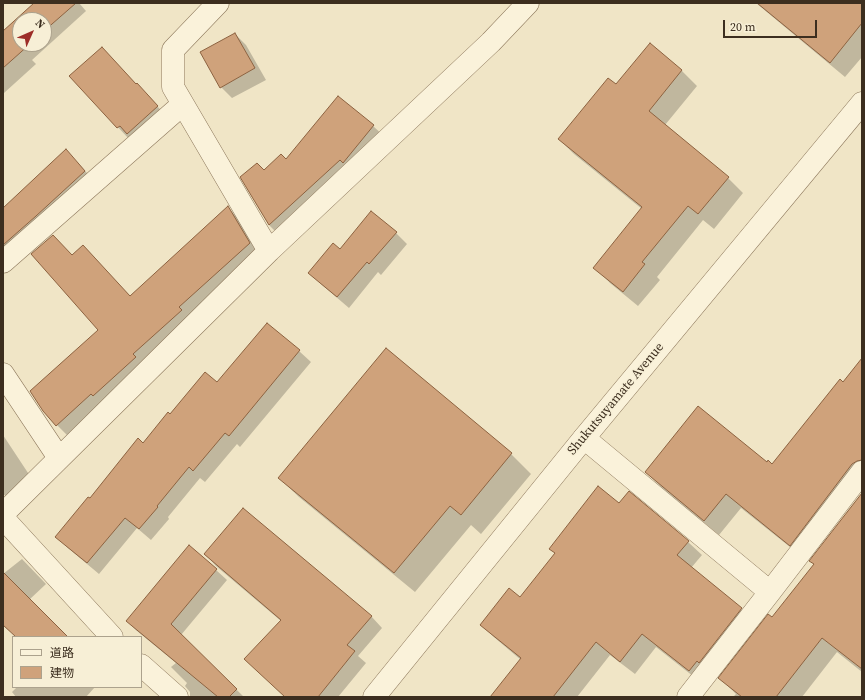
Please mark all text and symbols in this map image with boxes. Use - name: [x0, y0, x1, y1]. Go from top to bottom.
- north arrow: [12, 12, 52, 52]
- scale bar: [725, 12, 819, 38]
- text: N: [32, 16, 48, 32]
- text: 20 m: [730, 19, 756, 35]
- street label: Shukutsuyamate Avenue: [565, 340, 667, 458]
- legend: [12, 636, 142, 688]
- text: 道路: [50, 645, 74, 661]
- text: 建物: [50, 665, 74, 681]

